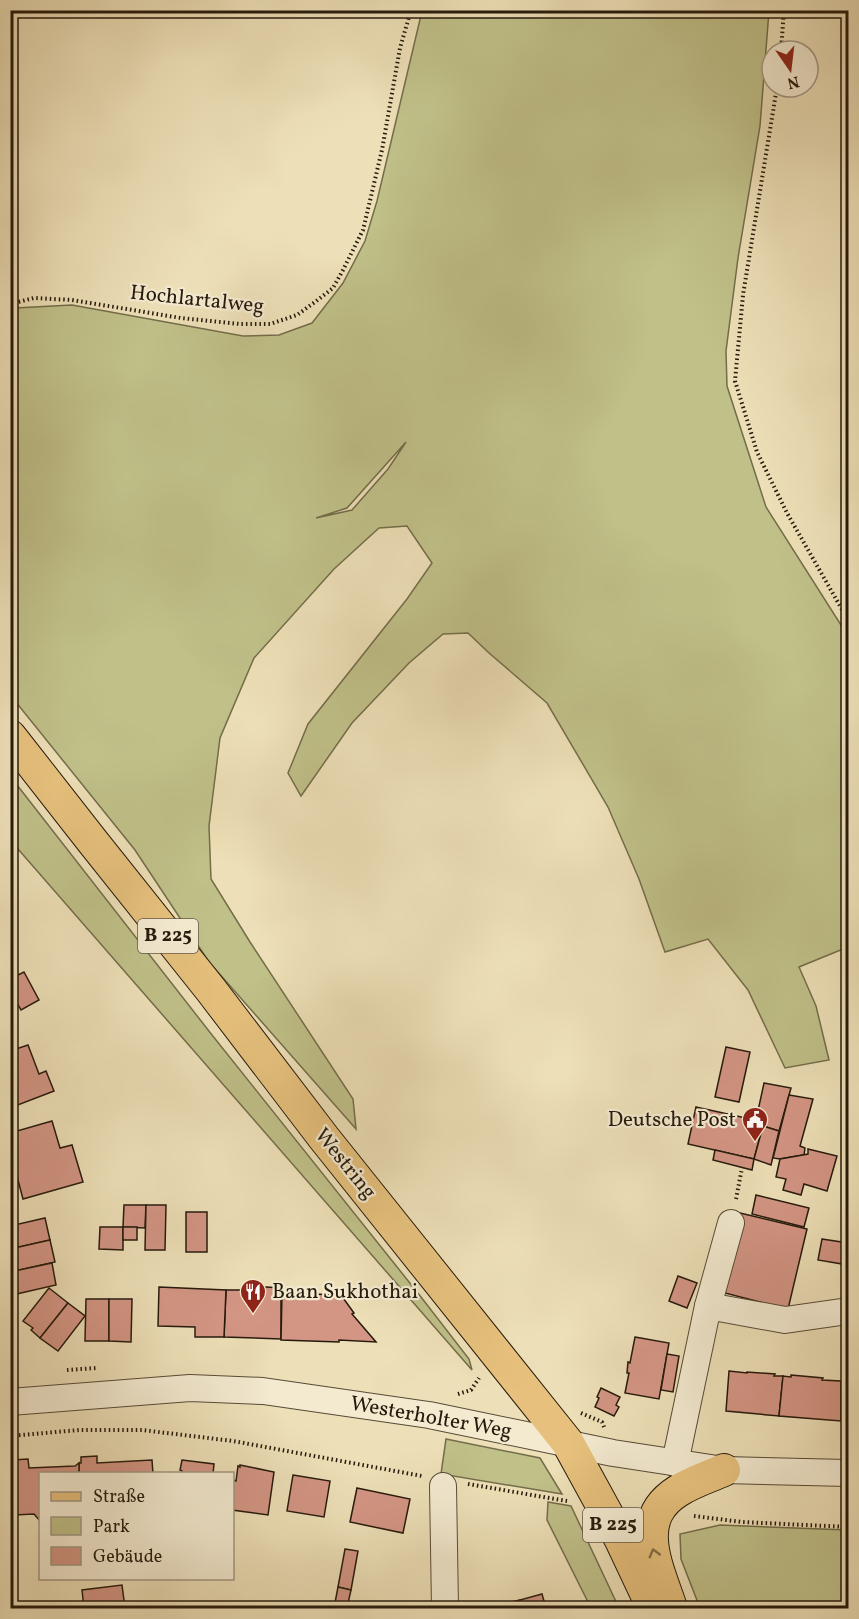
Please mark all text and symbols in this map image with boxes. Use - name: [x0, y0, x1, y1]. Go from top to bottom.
- north arrow: [760, 39, 820, 99]
- text: N: [784, 70, 801, 94]
- street label: Hochlartalweg: [128, 279, 266, 321]
- road number: B 225: [138, 919, 198, 953]
- public building icon: Deutsche Post: [740, 1105, 770, 1143]
- place label: Deutsche Post: [608, 1106, 736, 1135]
- street label: Westring: [307, 1122, 383, 1206]
- restaurant icon: Baan Sukhothai: [238, 1277, 268, 1315]
- place label: Baan Sukhothai: [272, 1278, 418, 1307]
- street label: Westerholter Weg: [348, 1390, 514, 1446]
- legend: [39, 1472, 234, 1580]
- text: Straße: [93, 1485, 145, 1510]
- road number: B 225: [583, 1508, 643, 1542]
- text: Park: [93, 1515, 130, 1540]
- text: Gebäude: [93, 1545, 162, 1570]
- one-way arrow: [649, 1548, 661, 1559]

